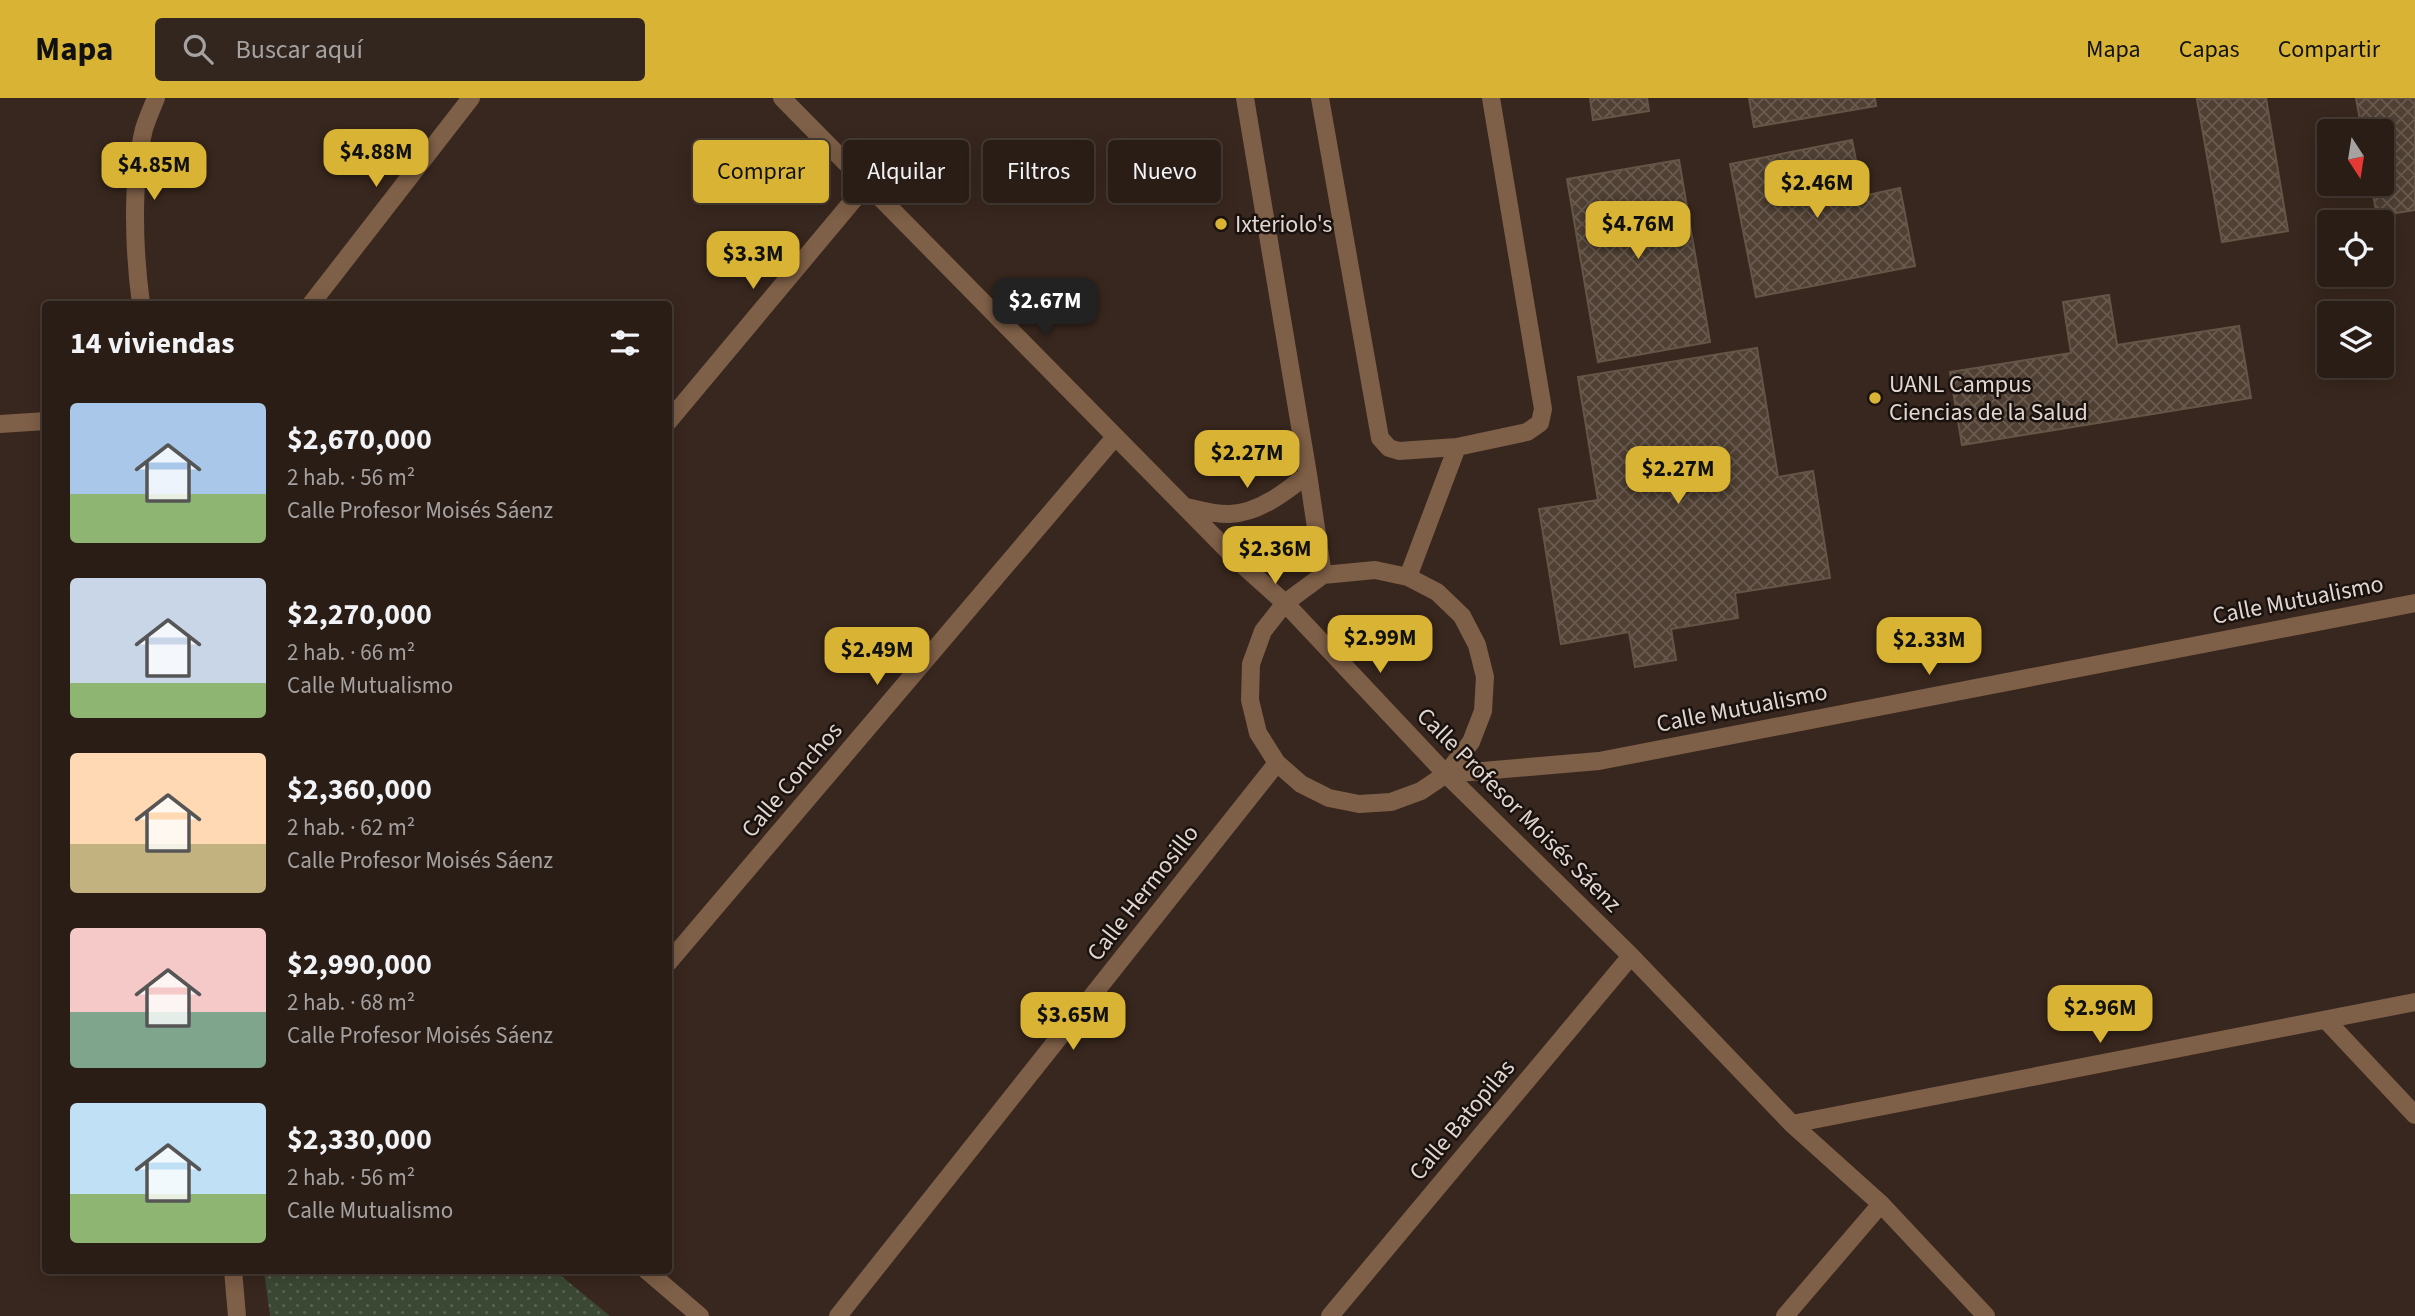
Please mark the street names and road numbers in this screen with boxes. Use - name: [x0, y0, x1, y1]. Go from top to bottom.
- street label: Calle Mutualismo: [2210, 566, 2386, 634]
- street label: Calle Mutualismo: [1654, 674, 1830, 742]
- street label: Calle Profesor Moisés Sáenz: [1408, 699, 1630, 921]
- street label: Calle Conchos: [733, 715, 851, 845]
- street label: Calle Hermosillo: [1079, 817, 1207, 969]
- street label: Calle Batopilas: [1401, 1052, 1523, 1188]

